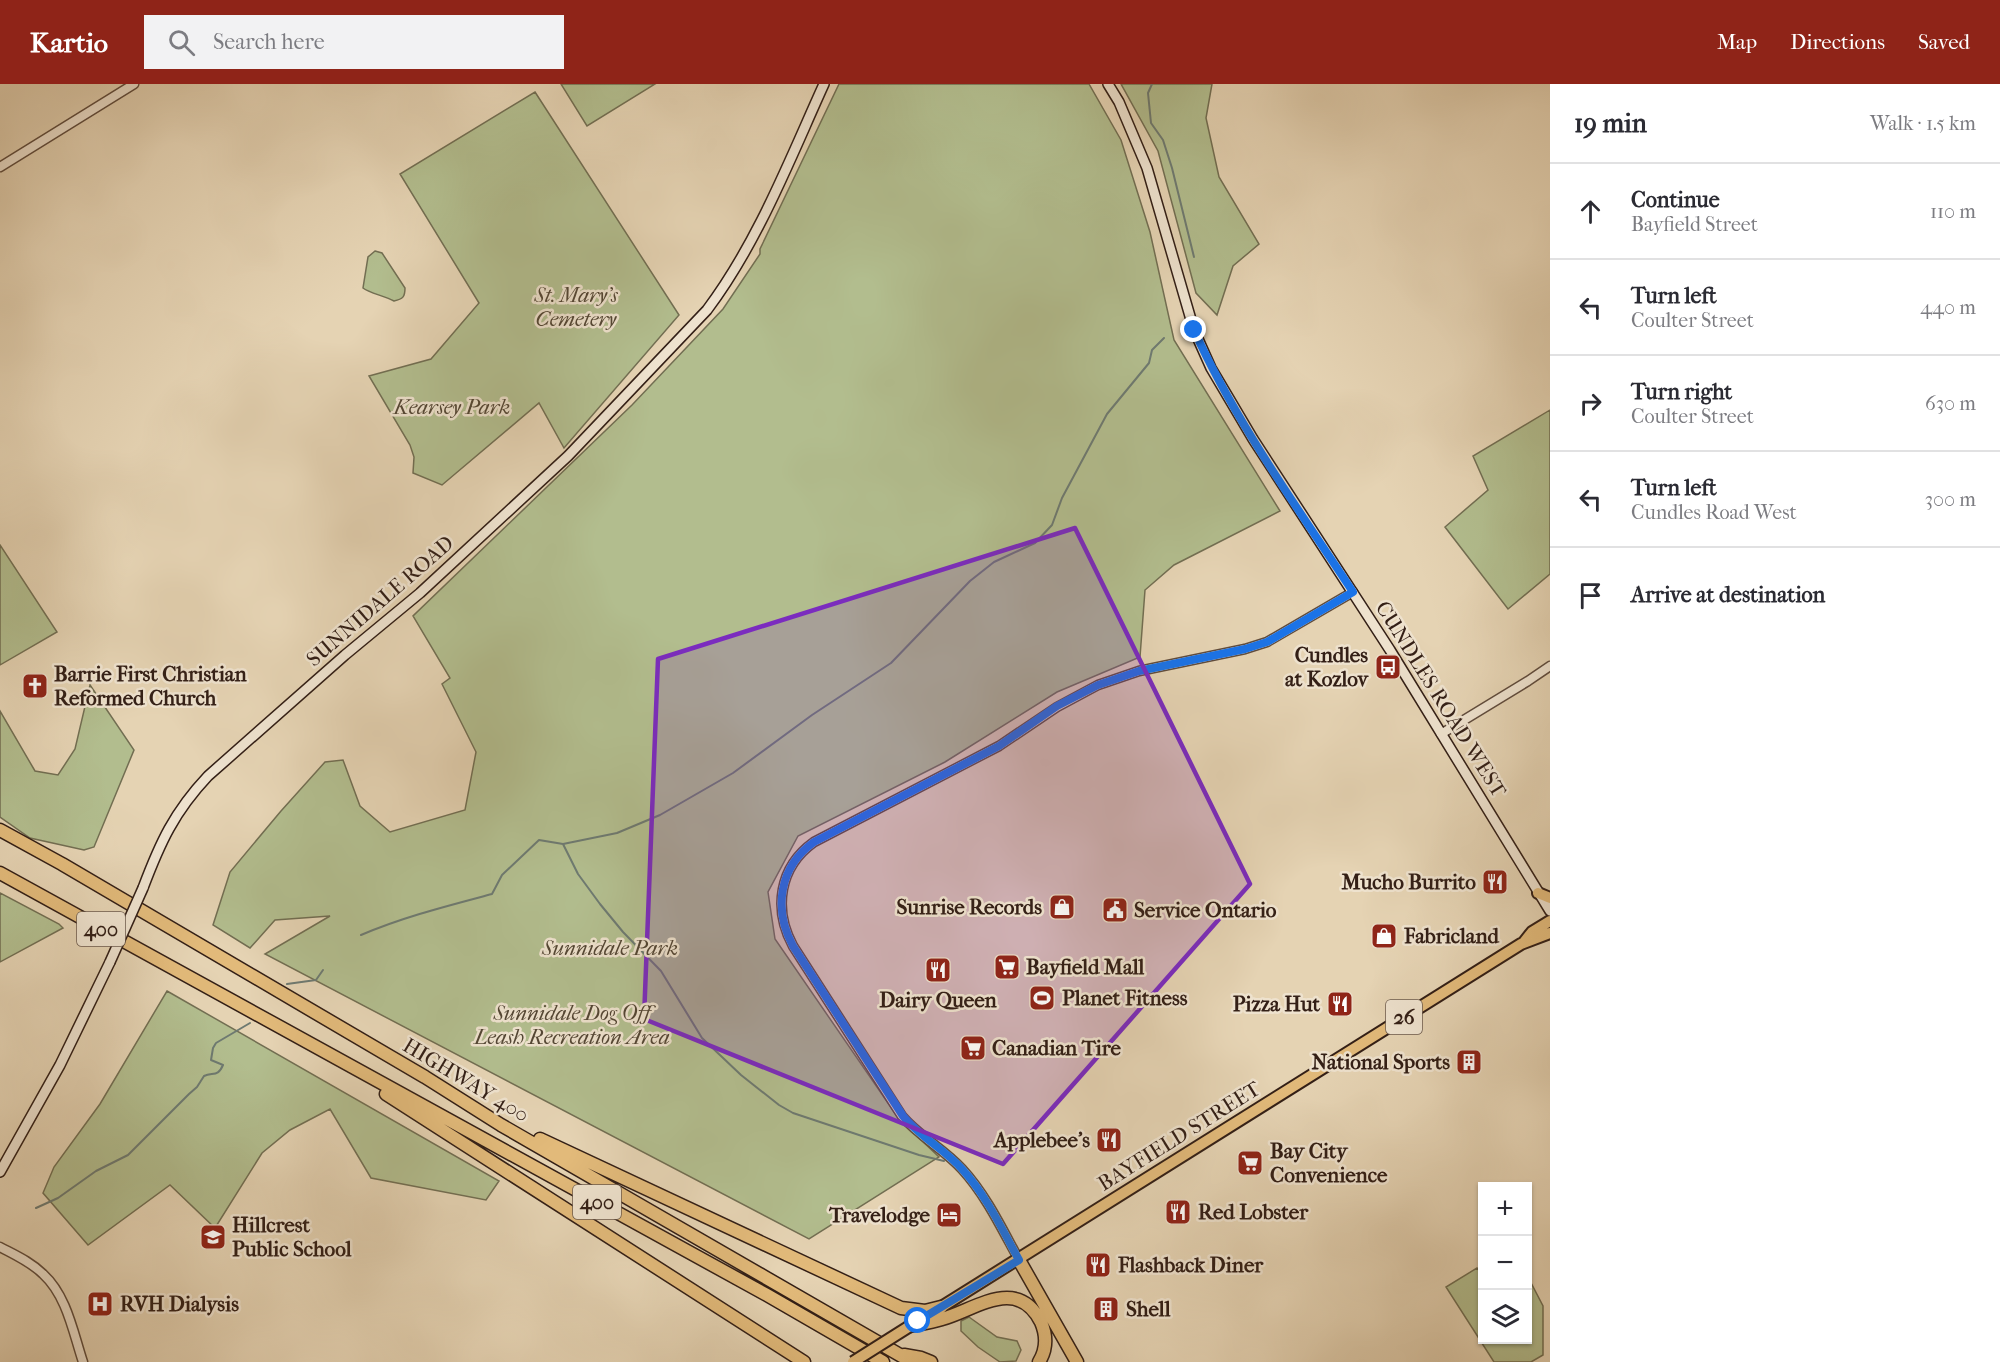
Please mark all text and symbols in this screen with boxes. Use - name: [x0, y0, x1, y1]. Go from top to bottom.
- search box: [144, 15, 564, 69]
- text: Kartio: [30, 26, 108, 59]
- icon: search: [165, 26, 198, 59]
- text: Search here: [213, 29, 325, 55]
- text: Map: [1717, 30, 1757, 54]
- text: Directions: [1790, 30, 1885, 54]
- text: Saved: [1918, 30, 1970, 54]
- text: 19 min: [1574, 108, 1647, 139]
- text: Walk · 1.5 km: [1870, 112, 1976, 135]
- text: Continue: [1631, 187, 1720, 213]
- icon: ahead: [1574, 195, 1607, 228]
- text: 110 m: [1930, 200, 1976, 223]
- text: Bayfield Street: [1631, 213, 1758, 236]
- park label: St. Mary's Cemetery: [533, 283, 618, 331]
- text: Turn left: [1631, 283, 1717, 309]
- icon: left: [1574, 291, 1607, 324]
- text: 440 m: [1920, 296, 1976, 319]
- text: Coulter Street: [1631, 309, 1754, 332]
- route end: [1180, 316, 1206, 342]
- text: Turn right: [1631, 379, 1732, 405]
- icon: right: [1574, 387, 1607, 420]
- text: 630 m: [1925, 392, 1976, 415]
- park label: Kearsey Park: [392, 395, 510, 419]
- text: Coulter Street: [1631, 405, 1754, 428]
- text: Turn left: [1631, 475, 1717, 501]
- icon: left: [1574, 483, 1607, 516]
- text: 300 m: [1925, 488, 1976, 511]
- text: Cundles Road West: [1631, 501, 1797, 524]
- street label: SUNNIDALE ROAD: [302, 531, 458, 671]
- icon: arrive: [1574, 579, 1607, 612]
- text: Arrive at destination: [1631, 582, 1825, 608]
- street label: CUNDLES ROAD WEST: [1371, 597, 1512, 802]
- place label: Cundles at Kozlov: [1285, 643, 1369, 691]
- bus stop icon: Cundles at Kozlov: [1373, 652, 1403, 682]
- place label: Barrie First Christian Reformed Church: [54, 662, 248, 710]
- church icon: Barrie First Christian Reformed Church: [20, 671, 50, 701]
- restaurant icon: Mucho Burrito: [1480, 867, 1510, 897]
- place label: Mucho Burrito: [1341, 870, 1476, 894]
- shop icon: Sunrise Records: [1047, 892, 1077, 922]
- place label: Sunrise Records: [896, 895, 1042, 919]
- public building icon: Service Ontario: [1100, 895, 1130, 925]
- place label: Service Ontario: [1134, 898, 1277, 922]
- road number: 400: [77, 912, 125, 946]
- shop icon: Fabricland: [1369, 921, 1399, 951]
- place label: Fabricland: [1403, 924, 1500, 948]
- park label: Sunnidale Park: [541, 936, 678, 960]
- supermarket icon: Bayfield Mall: [992, 952, 1022, 982]
- restaurant icon: Dairy Queen: [923, 955, 953, 985]
- place label: Bayfield Mall: [1026, 955, 1145, 979]
- sports icon: Planet Fitness: [1027, 983, 1057, 1013]
- place label: Planet Fitness: [1062, 986, 1188, 1010]
- place label: Dairy Queen: [879, 988, 998, 1012]
- restaurant icon: Pizza Hut: [1325, 989, 1355, 1019]
- place label: Pizza Hut: [1233, 992, 1320, 1016]
- road number: 26: [1386, 1000, 1422, 1034]
- park label: Sunnidale Dog Off Leash Recreation Area: [472, 1001, 670, 1049]
- street label: HIGHWAY 400: [399, 1033, 533, 1127]
- supermarket icon: Canadian Tire: [958, 1033, 988, 1063]
- place label: Canadian Tire: [992, 1036, 1122, 1060]
- building icon: National Sports: [1454, 1047, 1484, 1077]
- place label: National Sports: [1312, 1050, 1450, 1074]
- street label: BAYFIELD STREET: [1093, 1076, 1265, 1196]
- restaurant icon: Applebee's: [1094, 1125, 1124, 1155]
- place label: Applebee's: [992, 1128, 1090, 1152]
- place label: Bay City Convenience: [1270, 1139, 1388, 1187]
- supermarket icon: Bay City Convenience: [1235, 1148, 1265, 1178]
- map controls: [1478, 1182, 1532, 1344]
- button: +: [1478, 1182, 1532, 1236]
- road number: 400: [573, 1185, 621, 1219]
- restaurant icon: Red Lobster: [1163, 1197, 1193, 1227]
- hotel icon: Travelodge: [934, 1200, 964, 1230]
- place label: Red Lobster: [1198, 1200, 1309, 1224]
- place label: Travelodge: [828, 1203, 931, 1227]
- place label: Hillcrest Public School: [232, 1213, 352, 1261]
- school or university icon: Hillcrest Public School: [198, 1222, 228, 1252]
- button: −: [1478, 1236, 1532, 1290]
- restaurant icon: Flashback Diner: [1083, 1250, 1113, 1280]
- place label: Flashback Diner: [1117, 1253, 1264, 1277]
- hospital icon: RVH Dialysis: [85, 1289, 115, 1319]
- button: layers: [1478, 1290, 1532, 1344]
- place label: RVH Dialysis: [120, 1292, 239, 1316]
- building icon: Shell: [1091, 1294, 1121, 1324]
- place label: Shell: [1126, 1297, 1171, 1321]
- route start: [904, 1307, 930, 1333]

